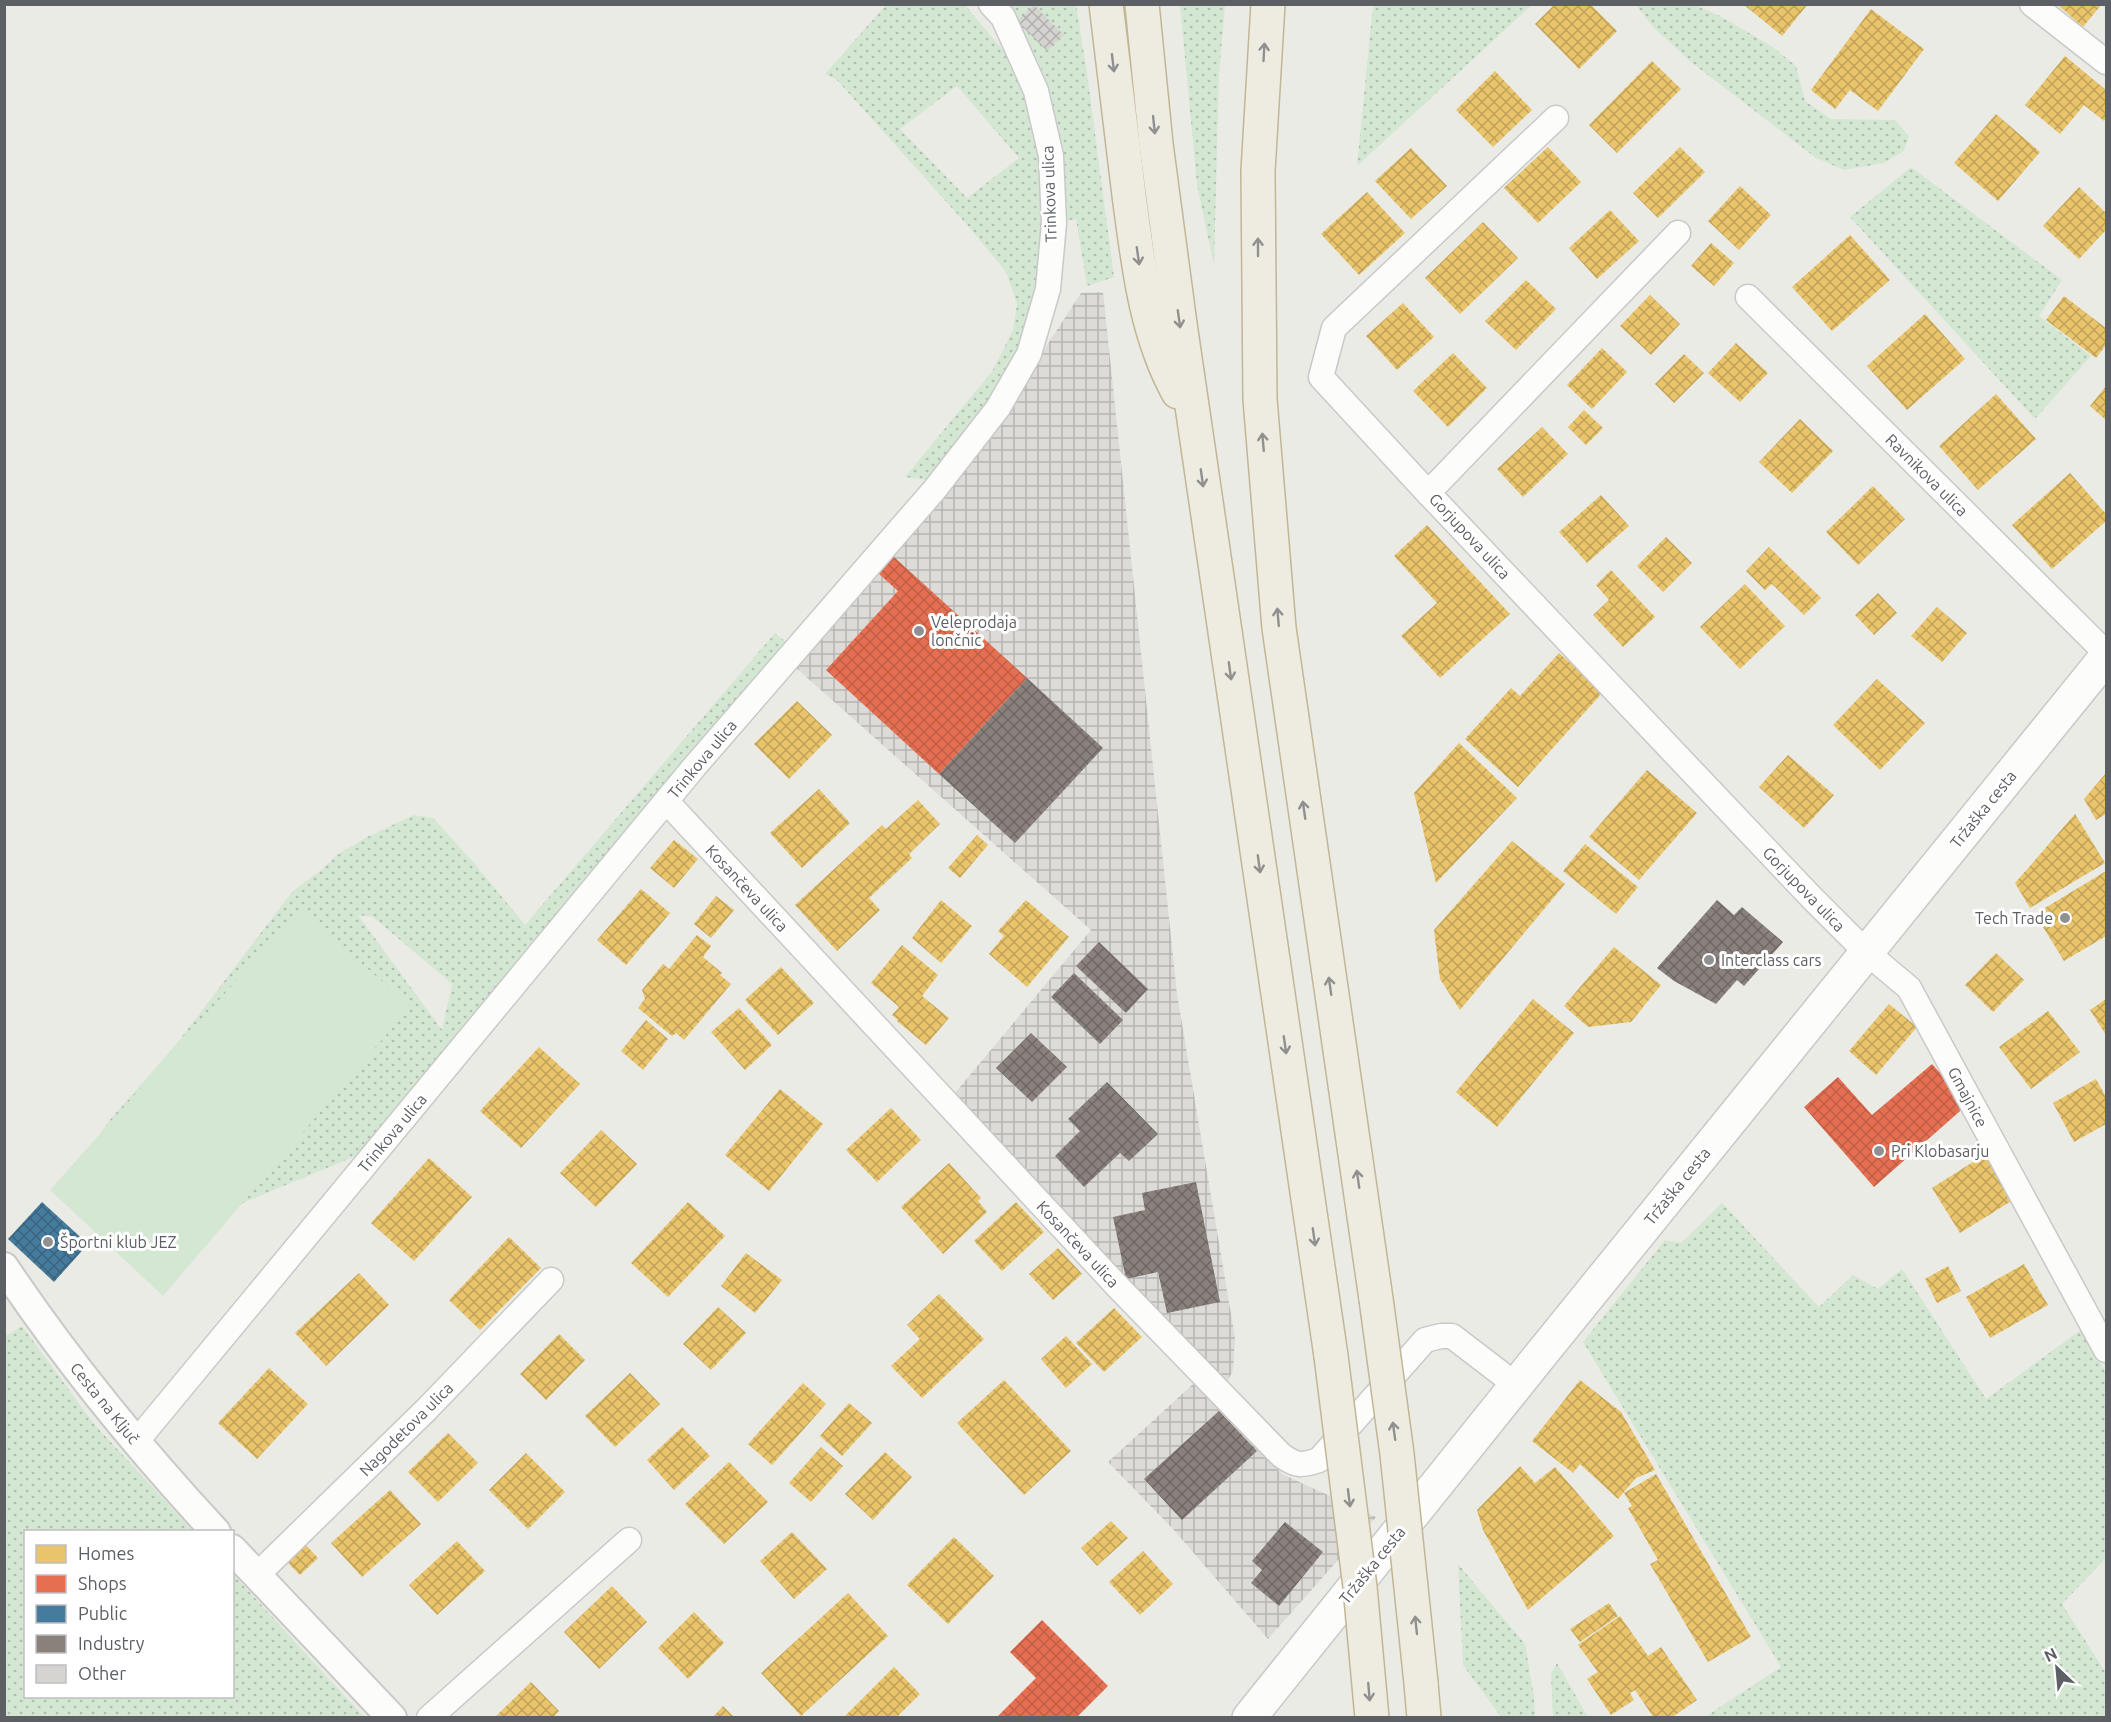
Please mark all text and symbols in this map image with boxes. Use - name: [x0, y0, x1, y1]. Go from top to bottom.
- one-way arrow: [1259, 43, 1270, 63]
- one-way arrow: [1108, 52, 1119, 72]
- one-way arrow: [1149, 115, 1160, 135]
- street label: Trinkova ulica: [1038, 145, 1060, 243]
- one-way arrow: [1252, 238, 1264, 258]
- one-way arrow: [1132, 246, 1143, 265]
- one-way arrow: [1174, 308, 1185, 328]
- street label: Ravnikova ulica: [1882, 430, 1972, 520]
- one-way arrow: [1257, 432, 1268, 452]
- one-way arrow: [1197, 468, 1208, 488]
- street label: Gorjupova ulica: [1426, 490, 1514, 582]
- one-way arrow: [1272, 607, 1283, 627]
- place label: Veleprodaja lončnic: [931, 613, 1017, 649]
- marker: Veleprodaja lončnic: [912, 624, 926, 638]
- one-way arrow: [1225, 661, 1236, 681]
- street label: Trinkova ulica: [664, 716, 740, 802]
- street label: Tržaška cesta: [1946, 767, 2020, 851]
- one-way arrow: [1298, 801, 1309, 820]
- street label: Kosančeva ulica: [702, 841, 792, 935]
- street label: Gorjupova ulica: [1759, 843, 1849, 935]
- one-way arrow: [1253, 854, 1264, 873]
- place label: Tech Trade: [1975, 909, 2053, 927]
- marker: Tech Trade: [2058, 911, 2072, 925]
- place label: Interclass cars: [1721, 951, 1821, 969]
- marker: Interclass cars: [1702, 953, 1716, 967]
- one-way arrow: [1324, 977, 1335, 996]
- one-way arrow: [1280, 1034, 1291, 1054]
- street label: Gmajnice: [1945, 1064, 1991, 1130]
- street label: Trinkova ulica: [354, 1090, 430, 1176]
- place label: Pri Klobasarju: [1891, 1142, 1989, 1160]
- street label: Tržaška cesta: [1640, 1144, 1714, 1228]
- marker: Pri Klobasarju: [1872, 1144, 1886, 1158]
- one-way arrow: [1352, 1170, 1363, 1189]
- street label: Kosančeva ulica: [1033, 1197, 1123, 1291]
- one-way arrow: [1308, 1227, 1319, 1247]
- place label: Športni klub JEZ: [60, 1232, 177, 1251]
- marker: Športni klub JEZ: [41, 1235, 55, 1249]
- street label: Cesta na Ključ: [67, 1359, 144, 1448]
- street label: Nagodetova ulica: [356, 1379, 456, 1479]
- one-way arrow: [1388, 1422, 1399, 1442]
- one-way arrow: [1344, 1487, 1355, 1507]
- street label: Tržaška cesta: [1335, 1523, 1409, 1607]
- legend: [24, 1530, 234, 1698]
- text: Homes: [78, 1543, 135, 1563]
- text: Shops: [78, 1573, 127, 1593]
- text: Public: [78, 1603, 127, 1623]
- one-way arrow: [1410, 1616, 1421, 1636]
- text: Industry: [78, 1633, 145, 1653]
- north arrow: [2027, 1638, 2087, 1698]
- text: N: [2041, 1644, 2060, 1665]
- text: Other: [78, 1663, 126, 1683]
- one-way arrow: [1364, 1681, 1375, 1701]

